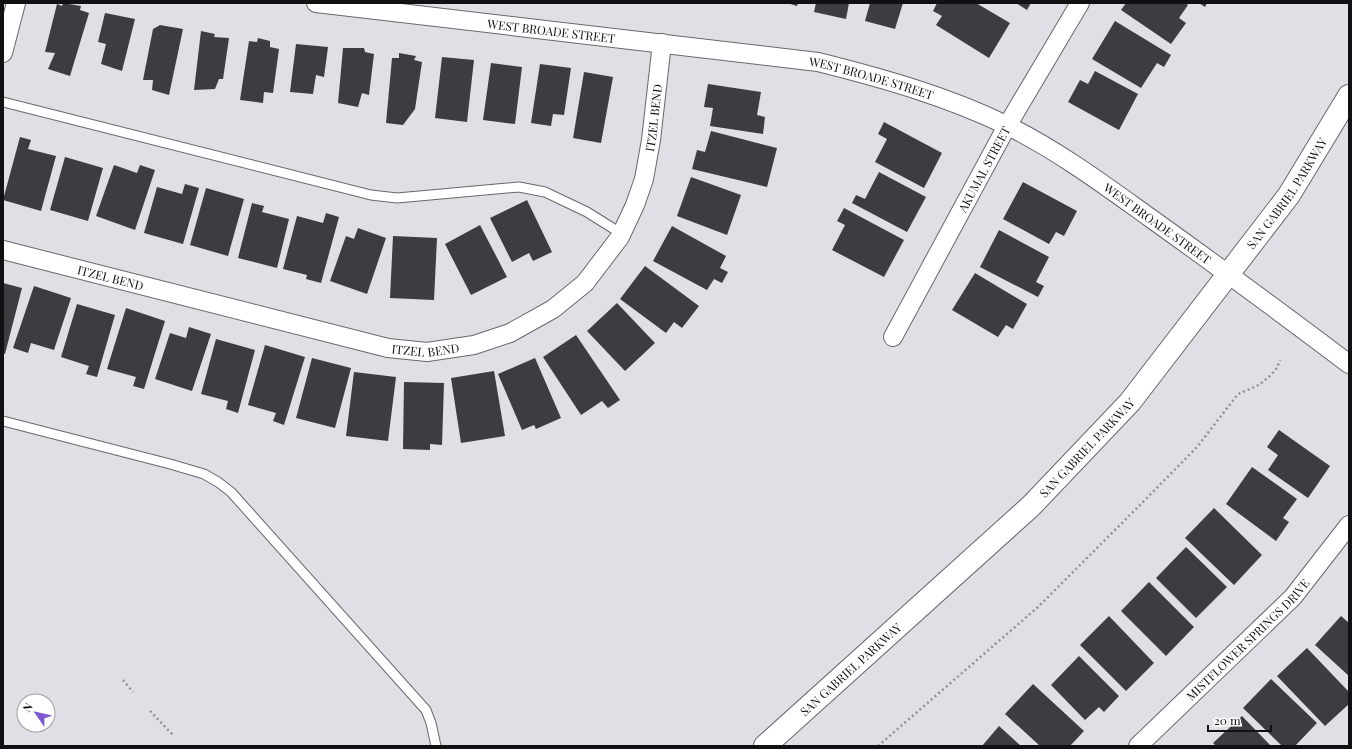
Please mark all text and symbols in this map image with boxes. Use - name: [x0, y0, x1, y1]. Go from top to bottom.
- street label: WEST BROADE STREET: [486, 15, 617, 46]
- street label: WEST BROADE STREET: [807, 53, 936, 103]
- street label: ITZEL BEND: [641, 83, 665, 153]
- street label: AKUMAL STREET: [954, 123, 1014, 215]
- street label: SAN GABRIEL PARKWAY: [1243, 134, 1330, 252]
- street label: WEST BROADE STREET: [1100, 179, 1215, 268]
- street label: ITZEL BEND: [76, 261, 146, 294]
- street label: ITZEL BEND: [391, 339, 461, 360]
- street label: SAN GABRIEL PARKWAY: [1036, 394, 1138, 501]
- street label: MISTFLOWER SPRINGS DRIVE: [1183, 575, 1312, 704]
- street label: SAN GABRIEL PARKWAY: [796, 618, 905, 719]
- north arrow: [16, 693, 56, 733]
- text: N: [19, 700, 36, 715]
- scale bar: [1208, 707, 1271, 733]
- text: 20 m: [1214, 712, 1241, 728]

